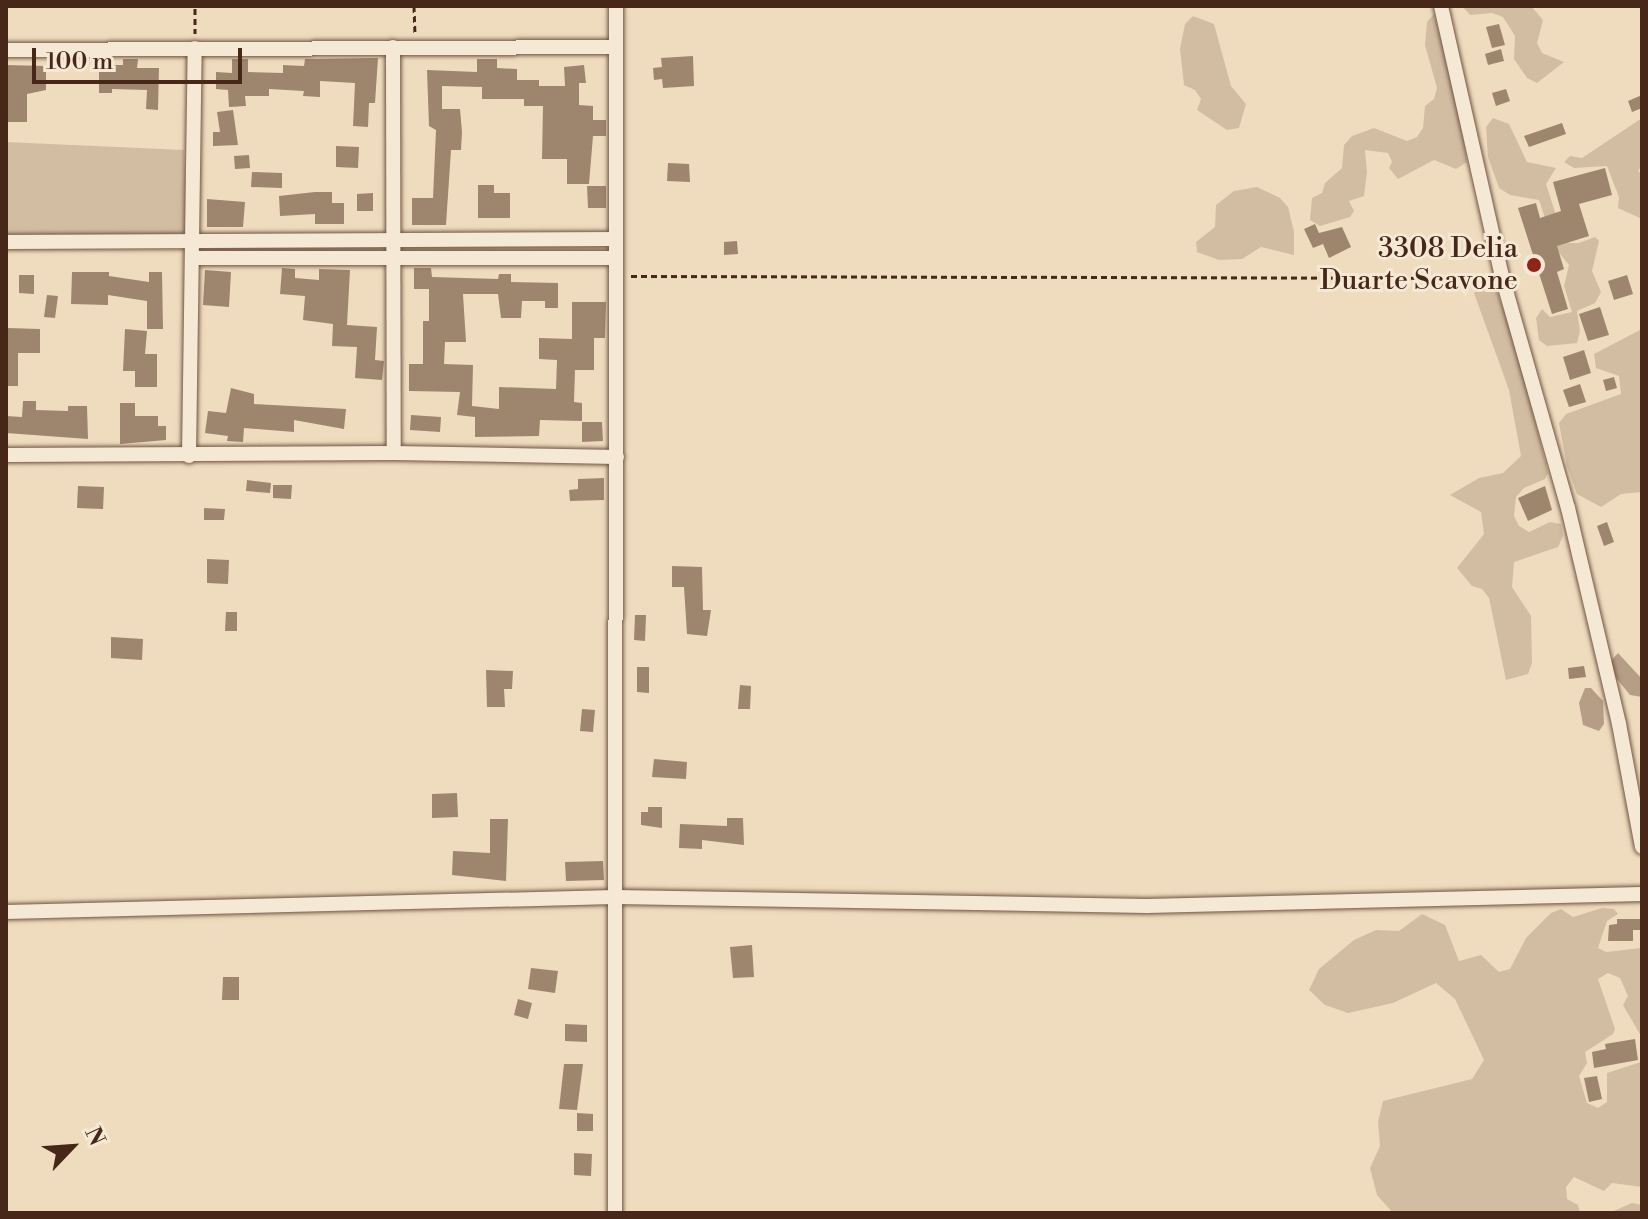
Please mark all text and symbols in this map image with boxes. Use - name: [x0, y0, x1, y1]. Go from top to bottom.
- scale bar: [36, 32, 246, 82]
- text: 100 m: [46, 47, 113, 77]
- place label: 3308 Delia Duarte Scavone: [1320, 232, 1518, 298]
- marker: 3308 Delia Duarte Scavone: [1525, 256, 1543, 274]
- north arrow: [32, 1107, 112, 1187]
- text: N: [78, 1123, 110, 1150]

